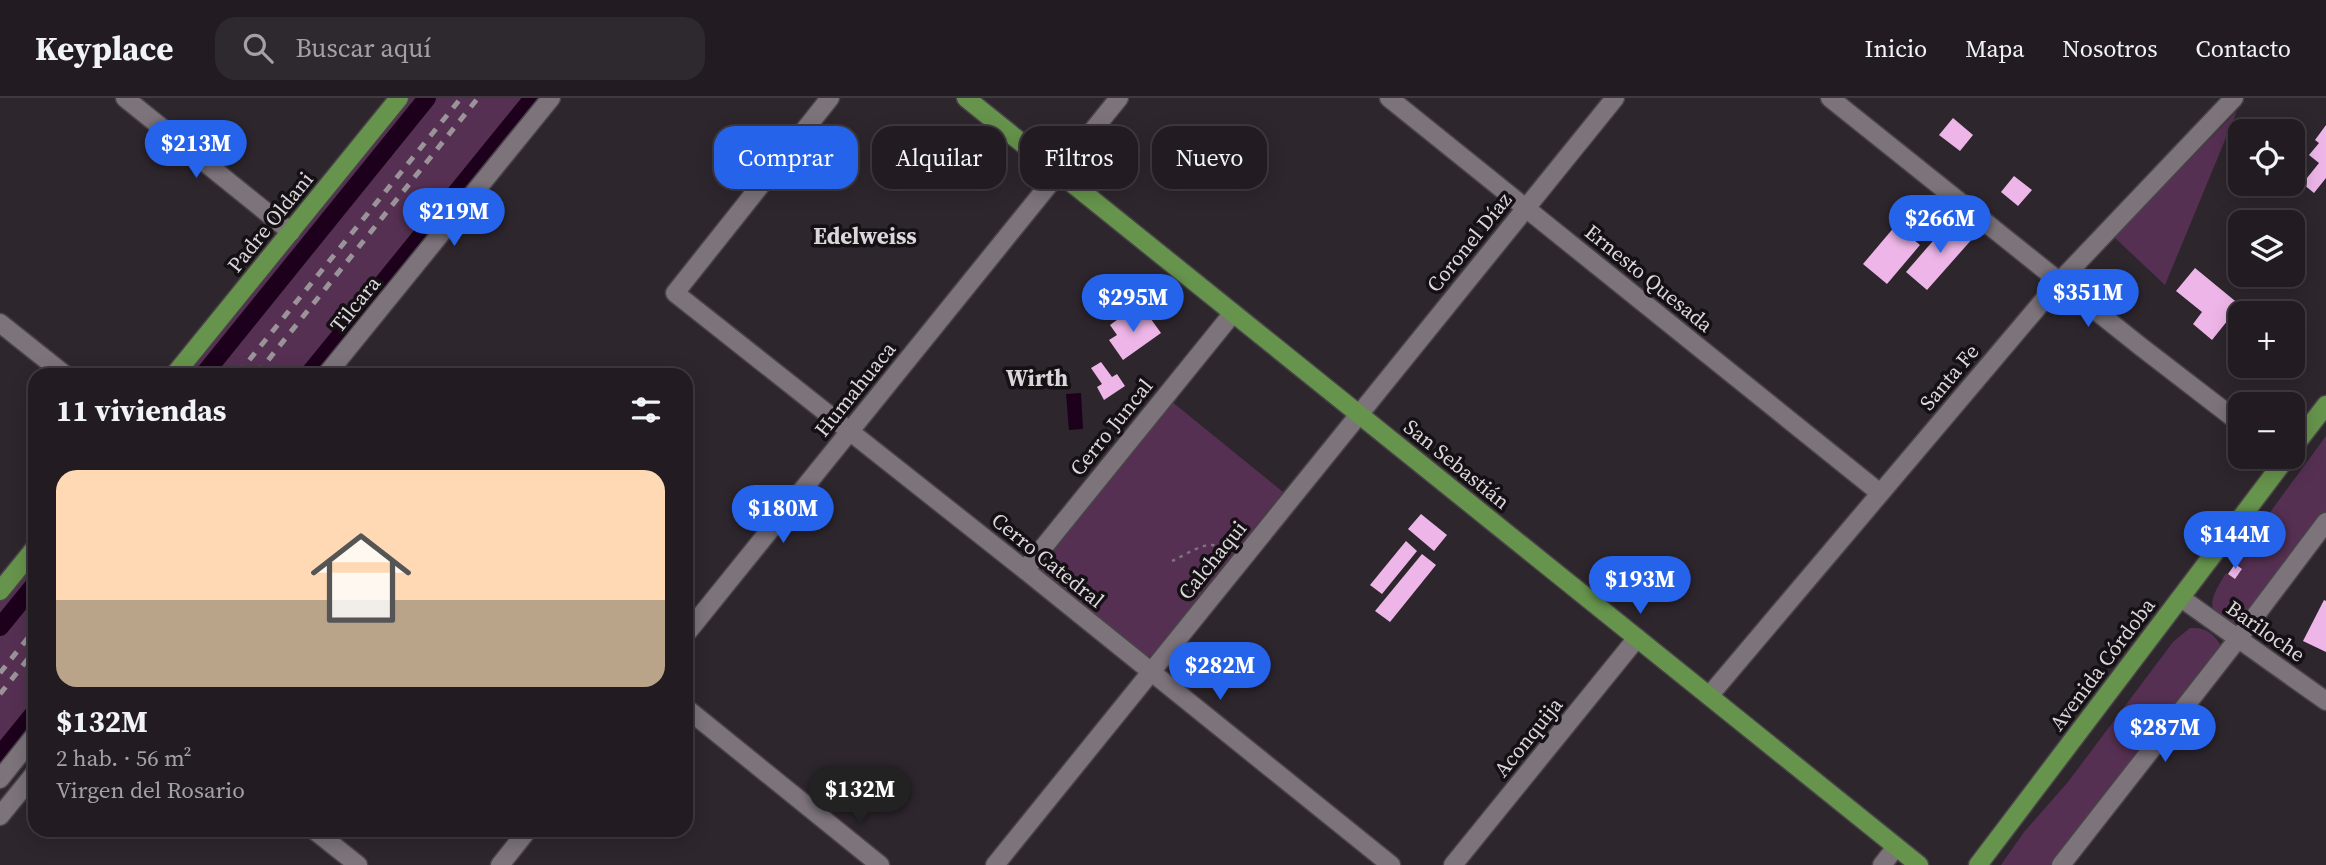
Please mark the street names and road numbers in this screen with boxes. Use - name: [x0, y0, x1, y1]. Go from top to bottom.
- street label: Padre Oldani: [220, 166, 320, 278]
- street label: Coronel Díaz: [1420, 186, 1519, 298]
- street label: Ernesto Quesada: [1579, 217, 1719, 339]
- street label: Tilcara: [323, 269, 387, 339]
- street label: Humahuaca: [808, 335, 902, 443]
- street label: Santa Fe: [1913, 338, 1985, 416]
- street label: Cerro Juncal: [1063, 372, 1159, 482]
- street label: San Sebastián: [1398, 412, 1516, 516]
- street label: Cerro Catedral: [986, 506, 1110, 614]
- street label: Calchaqui: [1171, 514, 1253, 606]
- street label: Avenida Córdoba: [2042, 591, 2162, 736]
- street label: Bariloche: [2221, 593, 2311, 669]
- street label: Aconquija: [1487, 691, 1569, 783]

